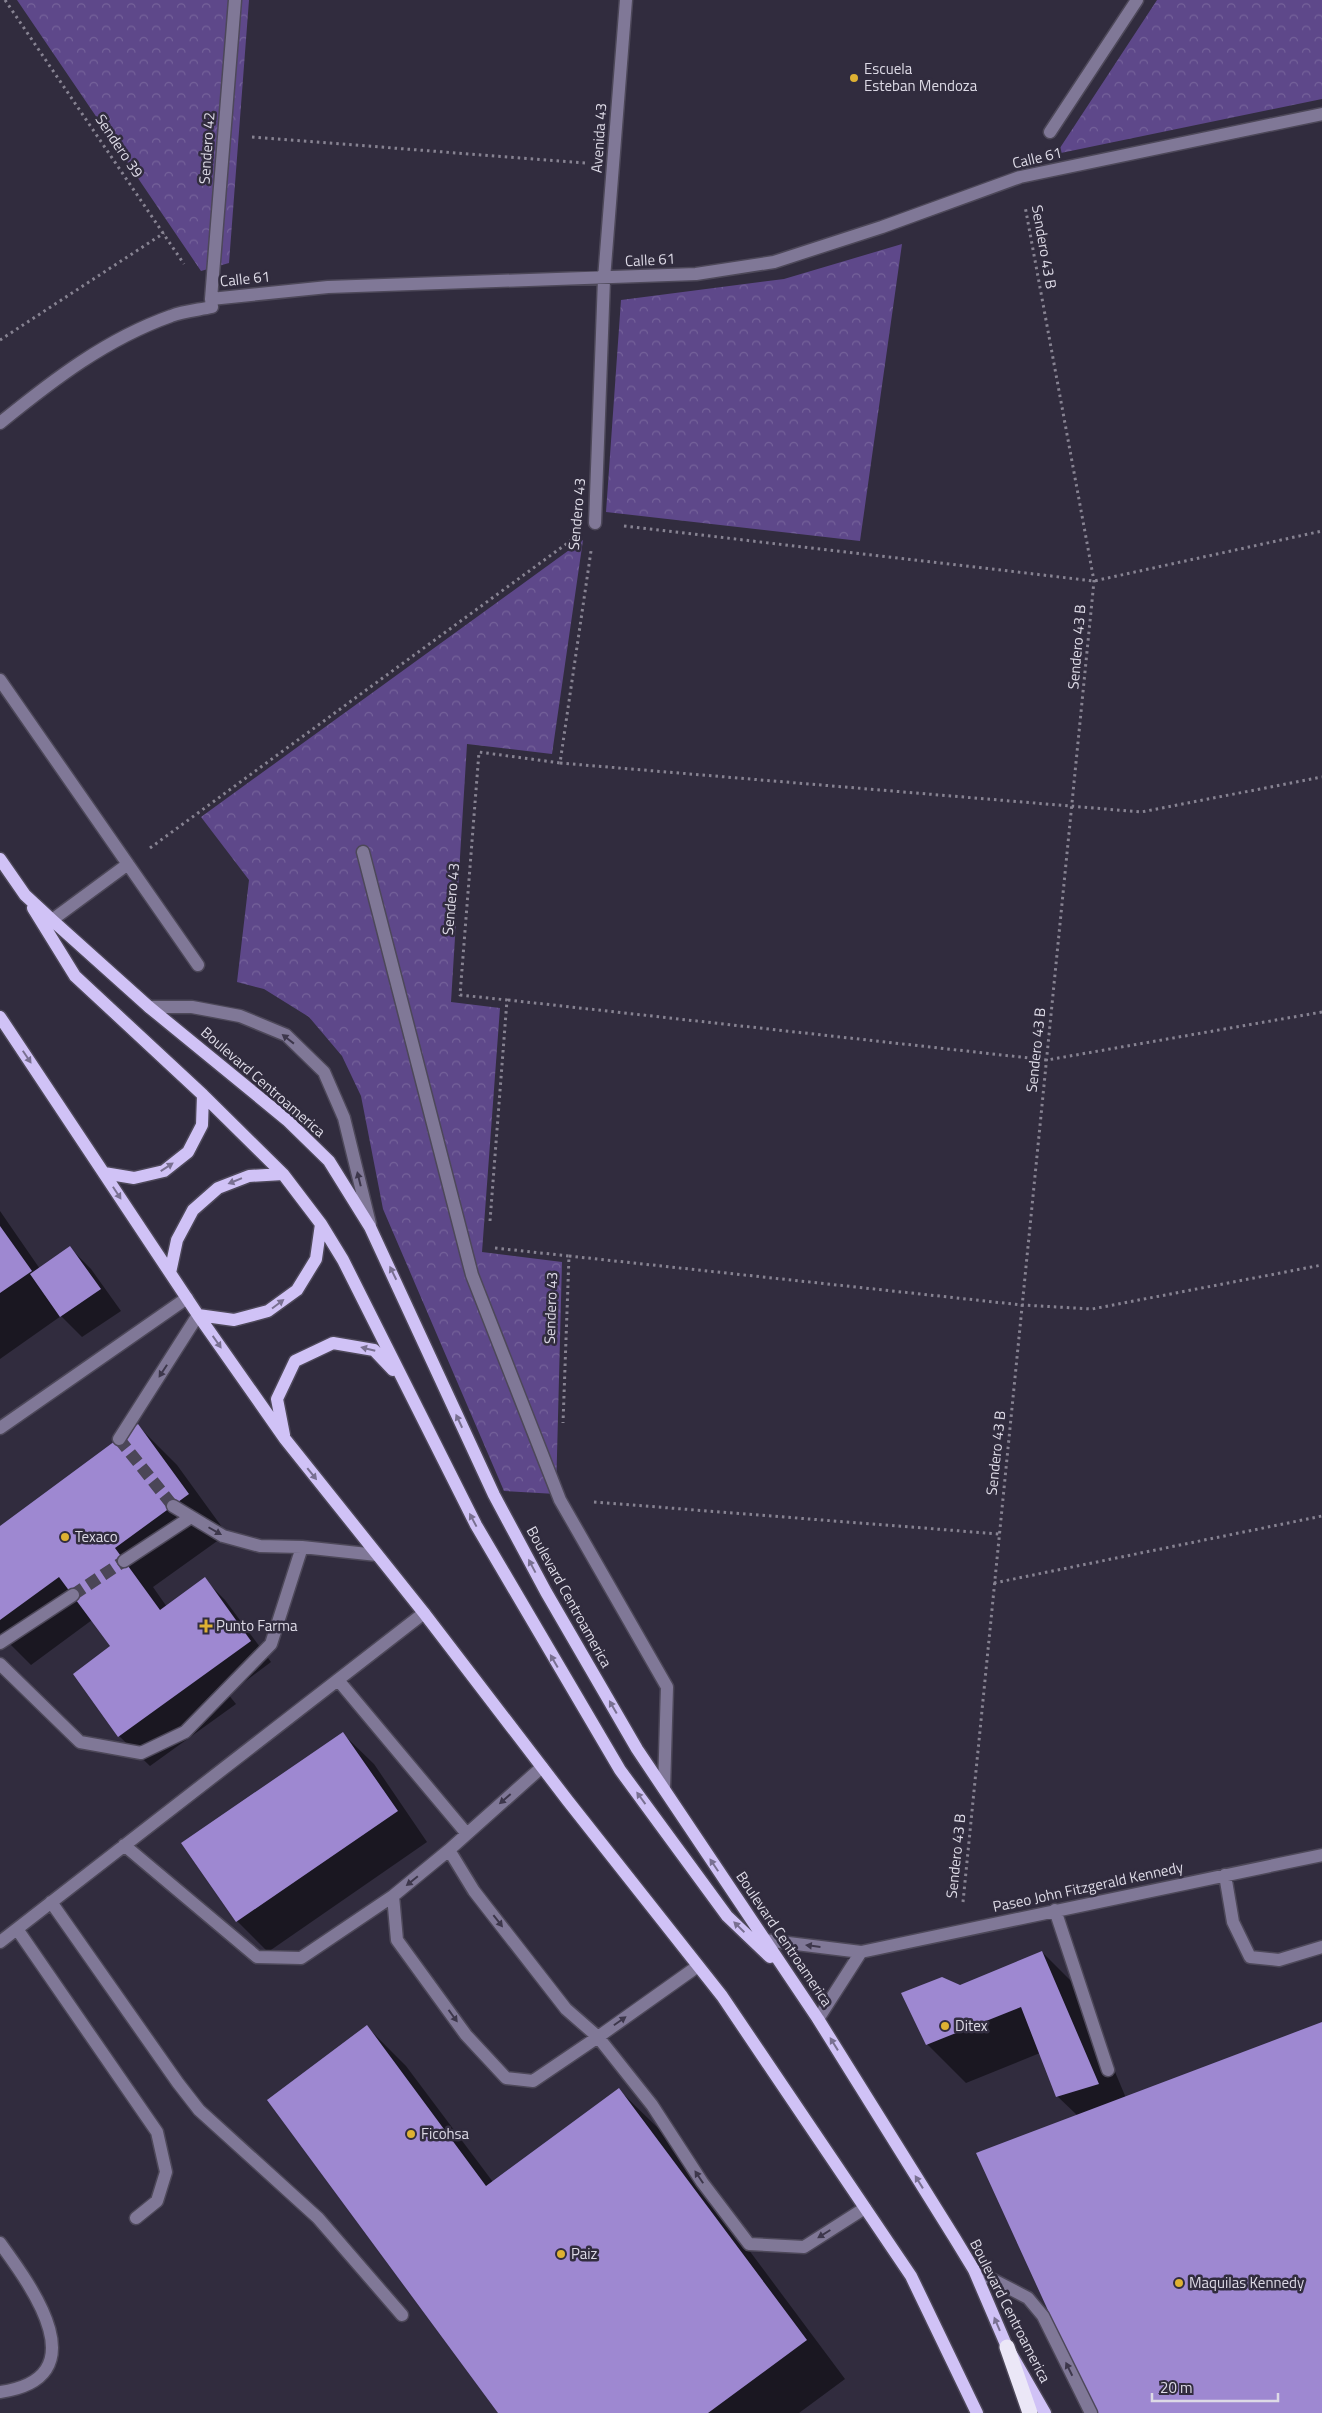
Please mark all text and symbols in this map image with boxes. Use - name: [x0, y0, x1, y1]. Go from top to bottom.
- place label: Escuela Esteban Mendoza: [864, 57, 978, 97]
- marker: Escuela Esteban Mendoza: [848, 72, 860, 84]
- street label: Avenida 43: [585, 102, 612, 174]
- street label: Sendero 39: [90, 109, 149, 182]
- street label: Sendero 42: [193, 111, 220, 185]
- street label: Calle 61: [1010, 141, 1064, 174]
- street label: Sendero 43 B: [1026, 203, 1063, 291]
- street label: Calle 61: [624, 247, 676, 272]
- street label: Calle 61: [219, 264, 271, 293]
- street label: Sendero 43: [562, 477, 591, 551]
- street label: Sendero 43 B: [1061, 604, 1092, 690]
- street label: Sendero 43: [436, 862, 465, 936]
- street label: Sendero 43 B: [1020, 1007, 1051, 1093]
- street label: Boulevard Centroamerica: [196, 1021, 331, 1143]
- one-way arrow: [282, 1033, 295, 1044]
- one-way arrow: [22, 1051, 32, 1064]
- one-way arrow: [161, 1162, 174, 1172]
- one-way arrow: [355, 1172, 363, 1187]
- one-way arrow: [227, 1177, 242, 1185]
- one-way arrow: [112, 1186, 122, 1199]
- one-way arrow: [388, 1265, 397, 1280]
- street label: Sendero 43: [538, 1271, 563, 1345]
- one-way arrow: [271, 1299, 285, 1309]
- one-way arrow: [212, 1335, 222, 1349]
- one-way arrow: [360, 1345, 375, 1353]
- one-way arrow: [158, 1364, 167, 1377]
- street label: Sendero 43 B: [980, 1410, 1011, 1496]
- one-way arrow: [455, 1414, 463, 1428]
- one-way arrow: [307, 1467, 318, 1480]
- one-way arrow: [469, 1512, 477, 1527]
- street label: Boulevard Centroamerica: [521, 1522, 618, 1672]
- place label: Texaco: [75, 1525, 118, 1548]
- one-way arrow: [208, 1527, 222, 1535]
- marker: Texaco: [59, 1531, 71, 1543]
- one-way arrow: [528, 1559, 536, 1573]
- place label: Punto Farma: [216, 1614, 298, 1637]
- marker: Punto Farma: [200, 1620, 212, 1632]
- one-way arrow: [550, 1654, 559, 1667]
- one-way arrow: [608, 1700, 617, 1714]
- one-way arrow: [636, 1791, 646, 1805]
- one-way arrow: [499, 1794, 512, 1805]
- street label: Sendero 43 B: [940, 1813, 971, 1899]
- street label: Paseo John Fitzgerald Kennedy: [990, 1855, 1185, 1918]
- one-way arrow: [710, 1858, 719, 1872]
- street label: Boulevard Centroamerica: [730, 1866, 839, 2011]
- one-way arrow: [406, 1875, 418, 1887]
- one-way arrow: [493, 1915, 503, 1928]
- one-way arrow: [733, 1921, 745, 1933]
- one-way arrow: [805, 1942, 821, 1950]
- one-way arrow: [448, 2010, 458, 2023]
- place label: Ditex: [955, 2014, 988, 2037]
- one-way arrow: [613, 2016, 627, 2026]
- marker: Ditex: [939, 2020, 951, 2032]
- one-way arrow: [829, 2037, 838, 2050]
- place label: Ficohsa: [421, 2122, 470, 2145]
- marker: Ficohsa: [405, 2128, 417, 2140]
- one-way arrow: [694, 2170, 704, 2184]
- one-way arrow: [915, 2175, 924, 2188]
- one-way arrow: [818, 2230, 831, 2239]
- street label: Boulevard Centroamerica: [964, 2235, 1057, 2387]
- place label: Paiz: [571, 2242, 598, 2265]
- marker: Paiz: [555, 2248, 567, 2260]
- place label: Maquilas Kennedy: [1189, 2271, 1304, 2294]
- marker: Maquilas Kennedy: [1173, 2277, 1185, 2289]
- one-way arrow: [993, 2316, 1001, 2331]
- one-way arrow: [1065, 2362, 1073, 2376]
- scale bar: [1152, 2370, 1278, 2402]
- text: 20 m: [1160, 2376, 1193, 2399]

